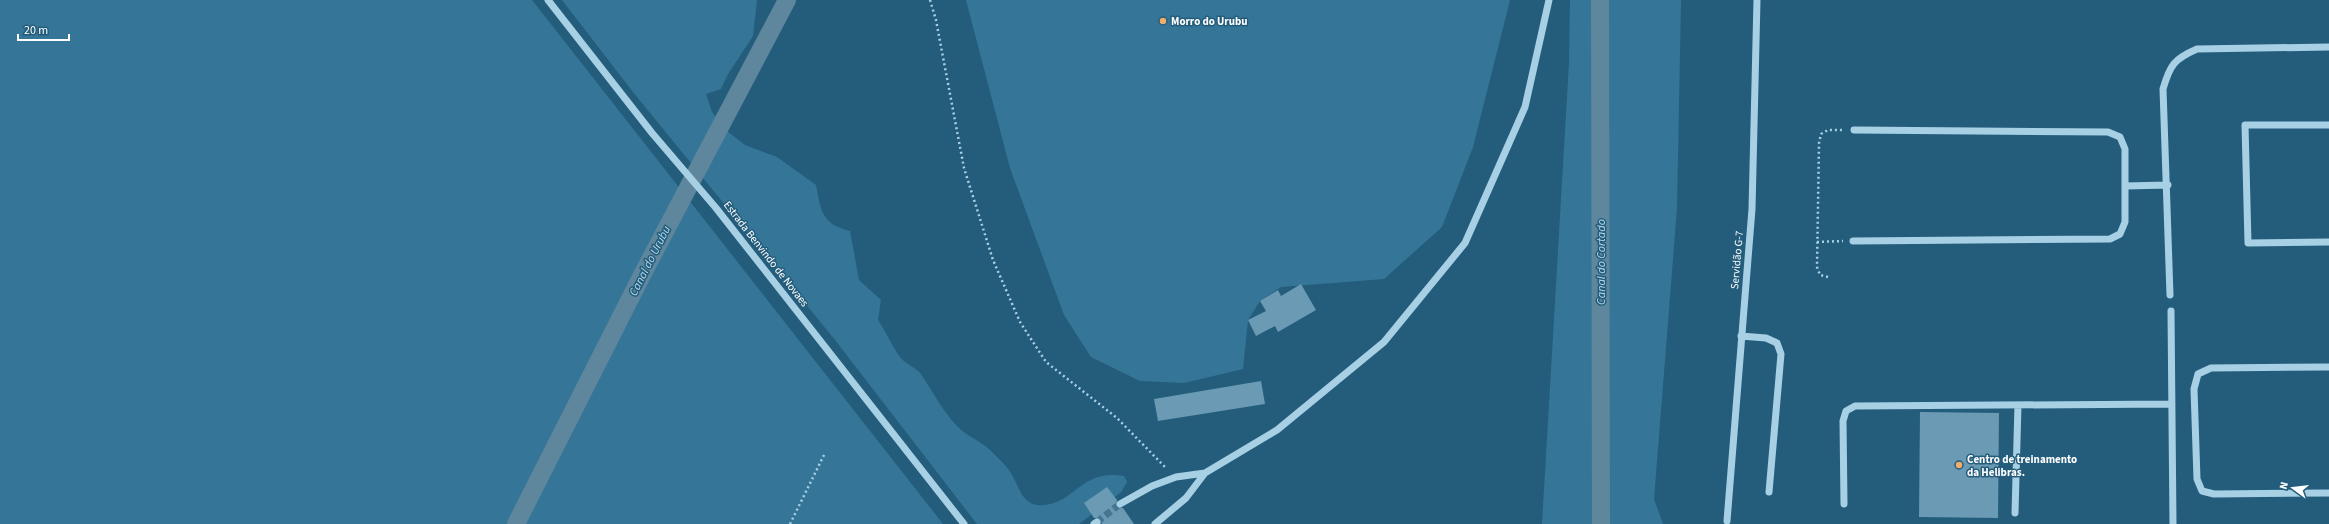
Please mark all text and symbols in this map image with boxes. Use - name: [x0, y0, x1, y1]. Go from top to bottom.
- place label: Morro do Urubu: [1171, 14, 1248, 29]
- scale bar: [18, 16, 69, 42]
- marker: Morro do Urubu: [1158, 16, 1168, 26]
- text: 20 m: [24, 22, 48, 39]
- street label: Estrada Benvindo de Novaes: [720, 198, 812, 310]
- water label: Canal do Cortado: [1593, 219, 1610, 305]
- water label: Canal do Urubu: [625, 223, 675, 299]
- street label: Servidão G-7: [1727, 230, 1747, 290]
- place label: Centro de treinamento da Helibras.: [1967, 452, 2077, 480]
- marker: Centro de treinamento da Helibras.: [1954, 460, 1964, 470]
- north arrow: [2273, 468, 2313, 508]
- text: N: [2276, 480, 2292, 491]

